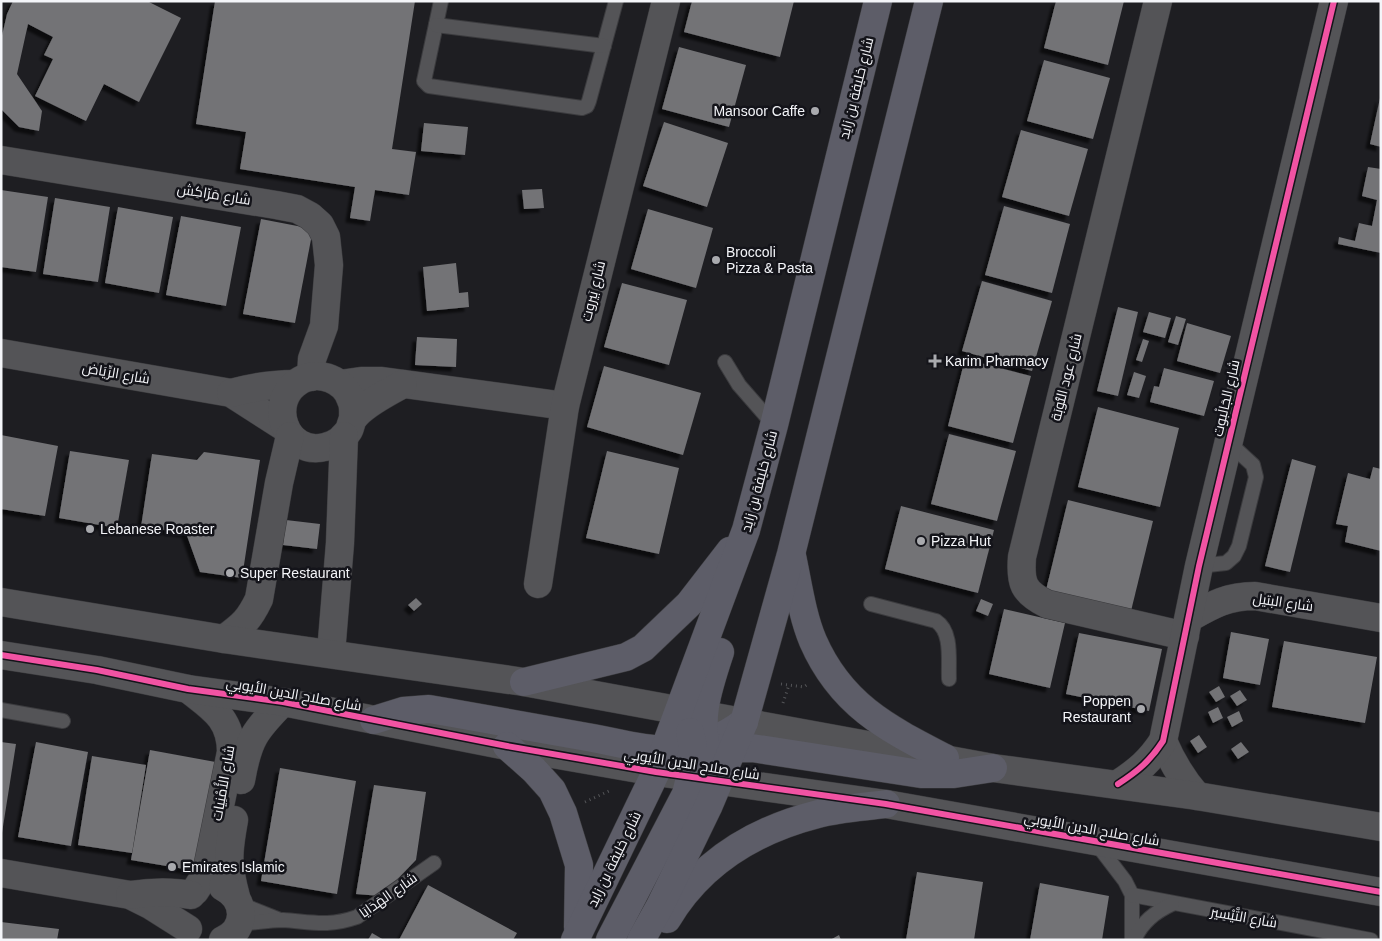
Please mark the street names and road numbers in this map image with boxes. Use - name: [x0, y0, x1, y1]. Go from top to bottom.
- street label: شارع خليفة بن زايد: [836, 36, 877, 141]
- street label: شارع مَرّاكِش: [176, 180, 252, 209]
- street label: شارع بَيروت: [578, 259, 609, 323]
- street label: شارع عود التُّوبَة: [1047, 332, 1086, 423]
- street label: شارع الجَالْبوت: [1209, 358, 1244, 438]
- street label: شارع الرِّيَاض: [81, 359, 151, 388]
- street label: شارع خليفة بن زايد: [738, 429, 781, 534]
- street label: شارع البتيل: [1252, 590, 1314, 615]
- street label: شارع صلاح الدين الأيوبي: [224, 674, 363, 718]
- street label: شارع الأُمْنِيات: [208, 744, 238, 822]
- street label: شارع صلاح الدين الأيوبي: [622, 745, 761, 787]
- street label: شارع خليفة بن زايد: [584, 809, 645, 910]
- street label: شارع صلاح الدين الأيوبي: [1022, 809, 1161, 853]
- street label: شارع الهَدَايَا: [356, 869, 421, 922]
- street label: شارع التَّيْسِير: [1208, 901, 1279, 932]

